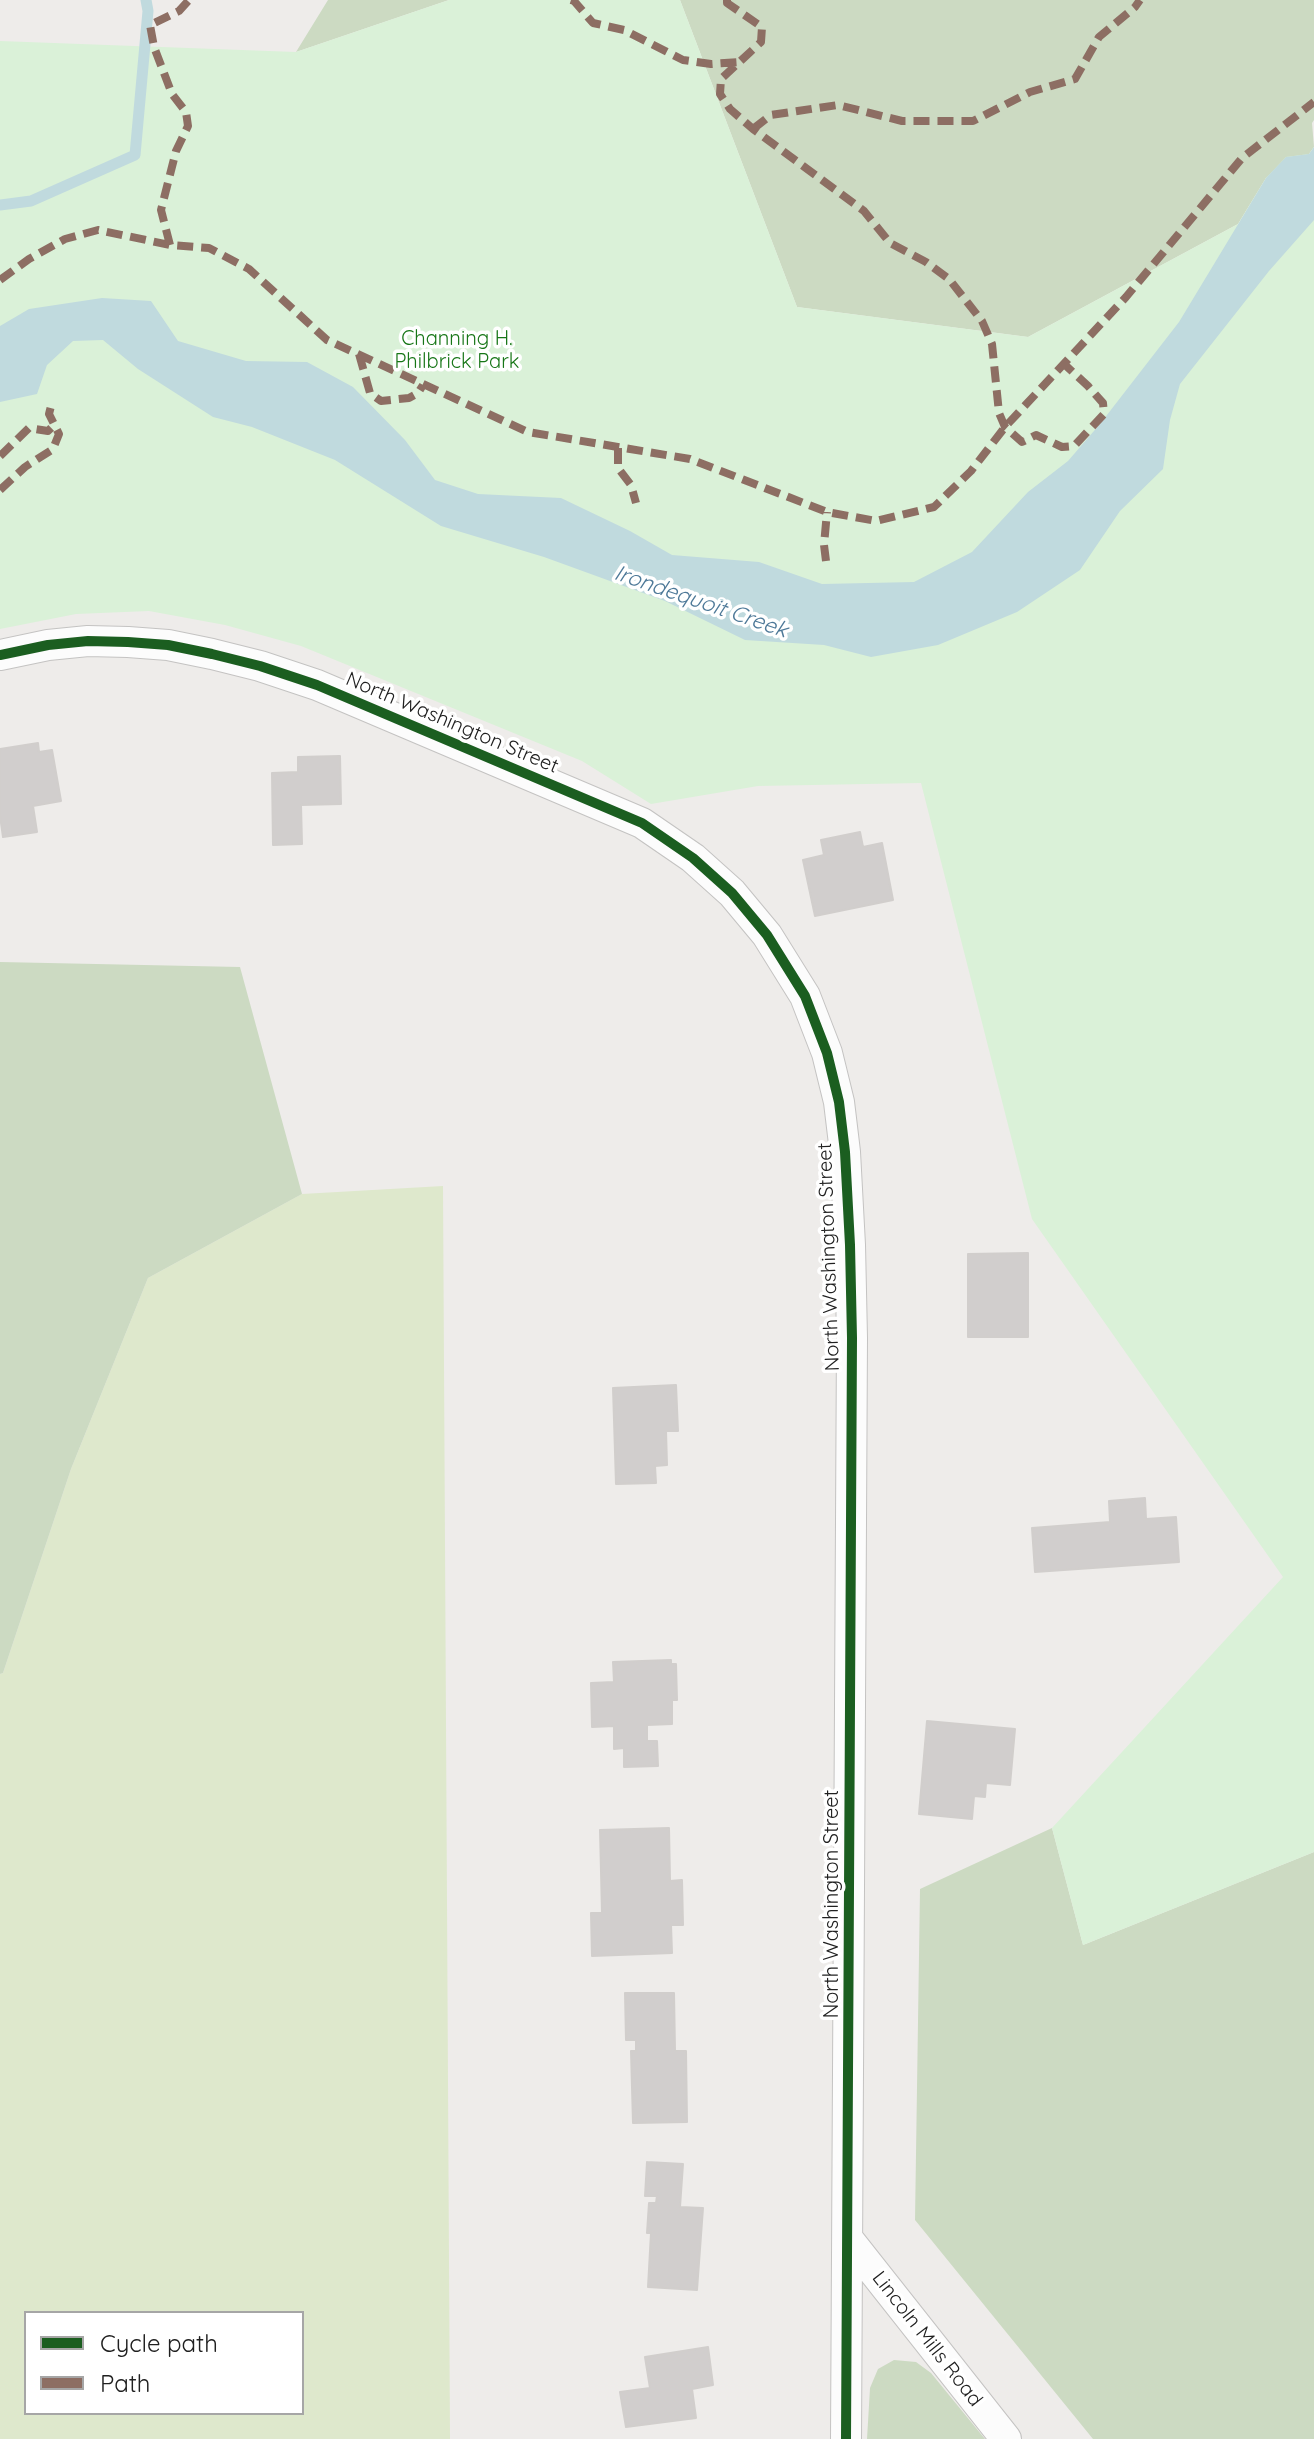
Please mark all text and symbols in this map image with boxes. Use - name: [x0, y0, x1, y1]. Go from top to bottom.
- park label: Channing H. Philbrick Park: [394, 327, 520, 374]
- water label: Irondequoit Creek: [611, 560, 791, 644]
- street label: North Washington Street: [342, 667, 562, 779]
- street label: North Washington Street: [813, 1142, 845, 1372]
- street label: North Washington Street: [820, 1790, 844, 2018]
- street label: Lincoln Mills Road: [867, 2267, 987, 2411]
- legend: [24, 2311, 304, 2415]
- text: Cycle path: [100, 2328, 218, 2358]
- text: Path: [100, 2368, 151, 2398]

